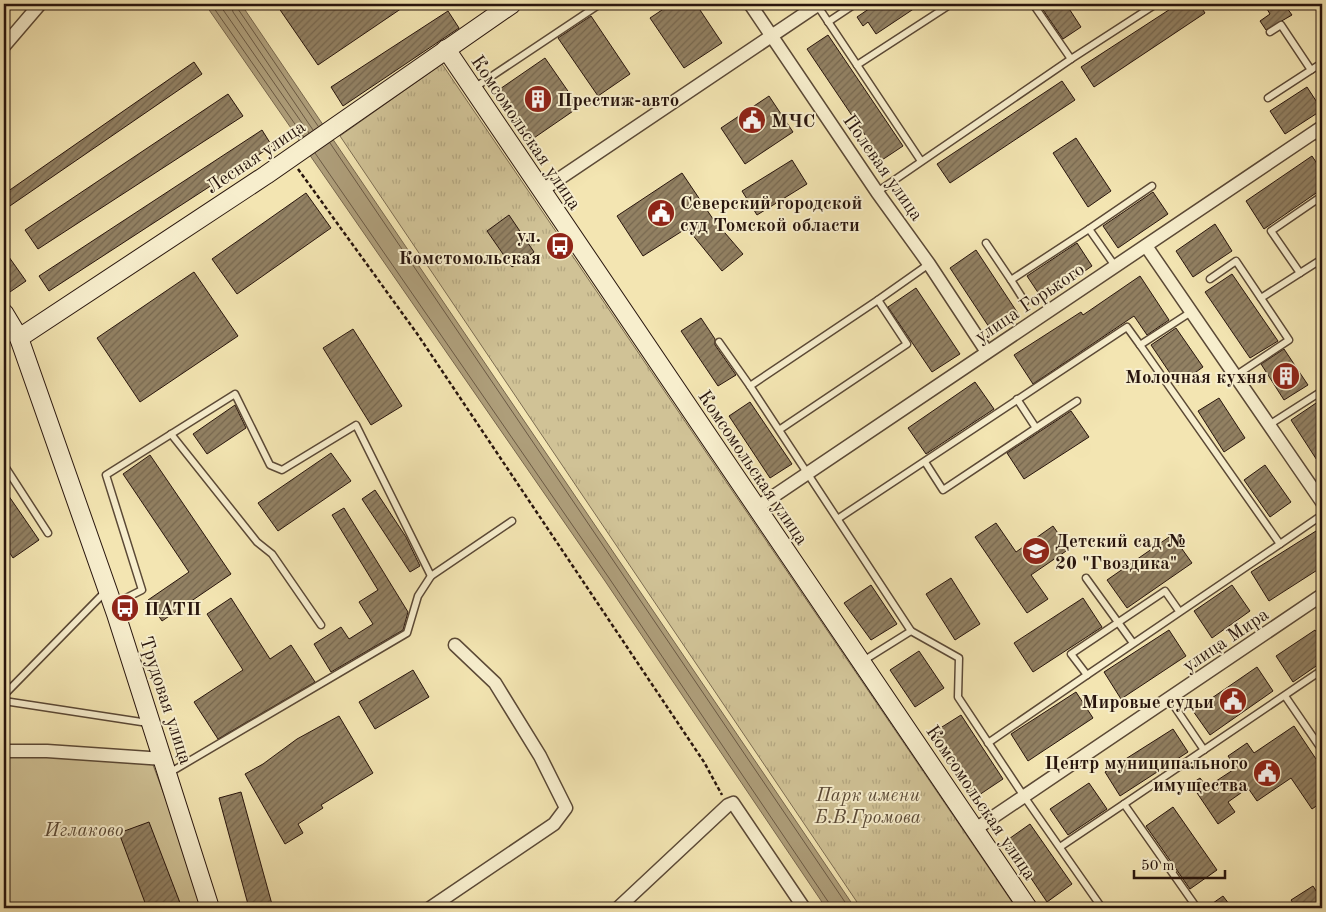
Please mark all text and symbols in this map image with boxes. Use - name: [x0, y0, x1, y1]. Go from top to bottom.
- street label: Комсомольская улица: [466, 53, 584, 215]
- building icon: Престиж-авто: [523, 84, 553, 114]
- place label: Престиж-авто: [557, 92, 679, 111]
- public building icon: МЧС: [737, 105, 767, 135]
- street label: Полевая улица: [838, 112, 926, 226]
- place label: МЧС: [771, 113, 815, 132]
- street label: Лесная улица: [203, 118, 310, 198]
- place label: Северский городской суд Томской области: [680, 195, 862, 236]
- public building icon: Северский городской суд Томской области: [646, 198, 676, 228]
- place label: ул. Комстомольская: [399, 228, 541, 269]
- bus stop icon: ул. Комстомольская: [545, 231, 575, 261]
- street label: улица Горького: [972, 260, 1089, 348]
- building icon: Молочная кухня: [1271, 361, 1301, 391]
- place label: Молочная кухня: [1125, 369, 1267, 388]
- street label: Комсомольская улица: [693, 388, 811, 550]
- place label: Детский сад № 20 "Гвоздика": [1055, 533, 1187, 574]
- school or university icon: Детский сад № 20 "Гвоздика": [1021, 536, 1051, 566]
- bus stop icon: ПАТП: [110, 593, 140, 623]
- place label: ПАТП: [144, 601, 201, 620]
- street label: улица Мира: [1180, 605, 1273, 677]
- street label: Трудовая улица: [135, 634, 194, 768]
- public building icon: Мировые судьи: [1218, 686, 1248, 716]
- place label: Мировые судьи: [1082, 694, 1214, 713]
- street label: Комсомольская улица: [921, 723, 1039, 885]
- place label: Центр муниципального имущества: [1044, 755, 1248, 796]
- public building icon: Центр муниципального имущества: [1252, 758, 1282, 788]
- park label: Парк имени Б.В.Громова: [814, 787, 921, 828]
- park label: Иглаково: [43, 822, 124, 841]
- scale bar: [1134, 847, 1225, 879]
- text: 50 m: [1141, 859, 1175, 874]

